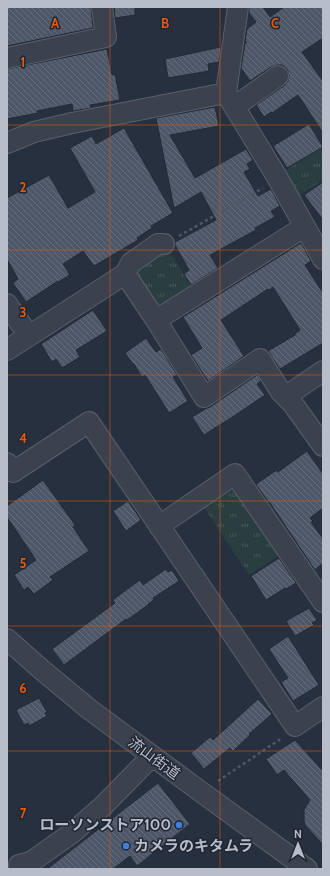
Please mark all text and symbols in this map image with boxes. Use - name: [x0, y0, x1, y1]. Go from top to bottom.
- text: A: [51, 15, 60, 31]
- text: B: [161, 15, 169, 31]
- text: C: [271, 15, 279, 31]
- text: 1: [21, 54, 25, 70]
- text: 2: [20, 179, 27, 195]
- text: 3: [19, 304, 27, 320]
- text: 4: [19, 430, 27, 446]
- text: 5: [20, 555, 27, 571]
- text: 6: [19, 680, 27, 696]
- street label: 流山街道: [125, 733, 183, 783]
- text: 7: [20, 805, 27, 821]
- place label: ローソンストア100: [40, 816, 171, 834]
- marker: ローソンストア100: [174, 820, 184, 830]
- north arrow: [278, 824, 318, 864]
- text: N: [294, 827, 302, 841]
- place label: カメラのキタムラ: [134, 837, 253, 855]
- marker: カメラのキタムラ: [121, 841, 131, 851]

